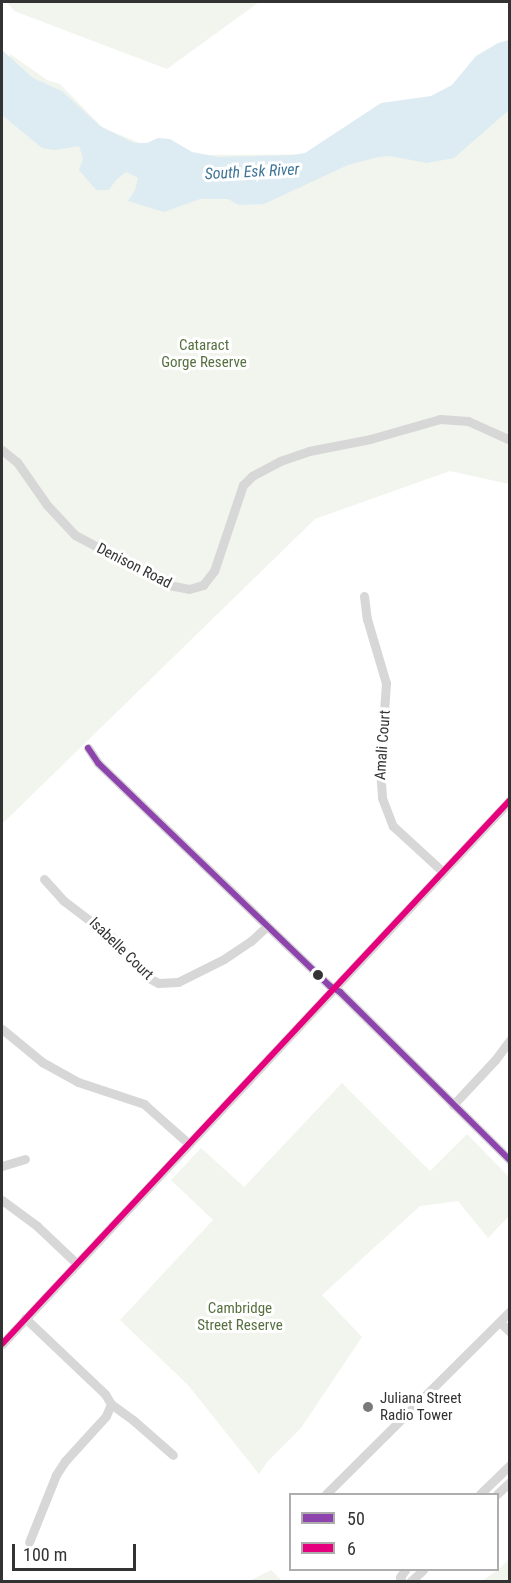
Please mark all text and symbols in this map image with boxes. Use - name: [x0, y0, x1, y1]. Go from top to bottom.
- water label: South Esk River: [204, 160, 300, 184]
- park label: Cataract Gorge Reserve: [161, 336, 247, 371]
- street label: Denison Road: [94, 539, 174, 593]
- street label: Amali Court: [372, 709, 394, 781]
- street label: Isabelle Court: [85, 914, 157, 984]
- unlabelled marker: [312, 969, 324, 981]
- park label: Cambridge Street Reserve: [197, 1299, 283, 1334]
- place label: Juliana Street Radio Tower: [380, 1389, 462, 1424]
- marker: Juliana Street Radio Tower: [361, 1400, 375, 1414]
- legend: [289, 1493, 499, 1571]
- text: 50: [347, 1508, 365, 1529]
- scale bar: [15, 1532, 140, 1570]
- text: 6: [347, 1538, 356, 1559]
- text: 100 m: [23, 1544, 67, 1565]

